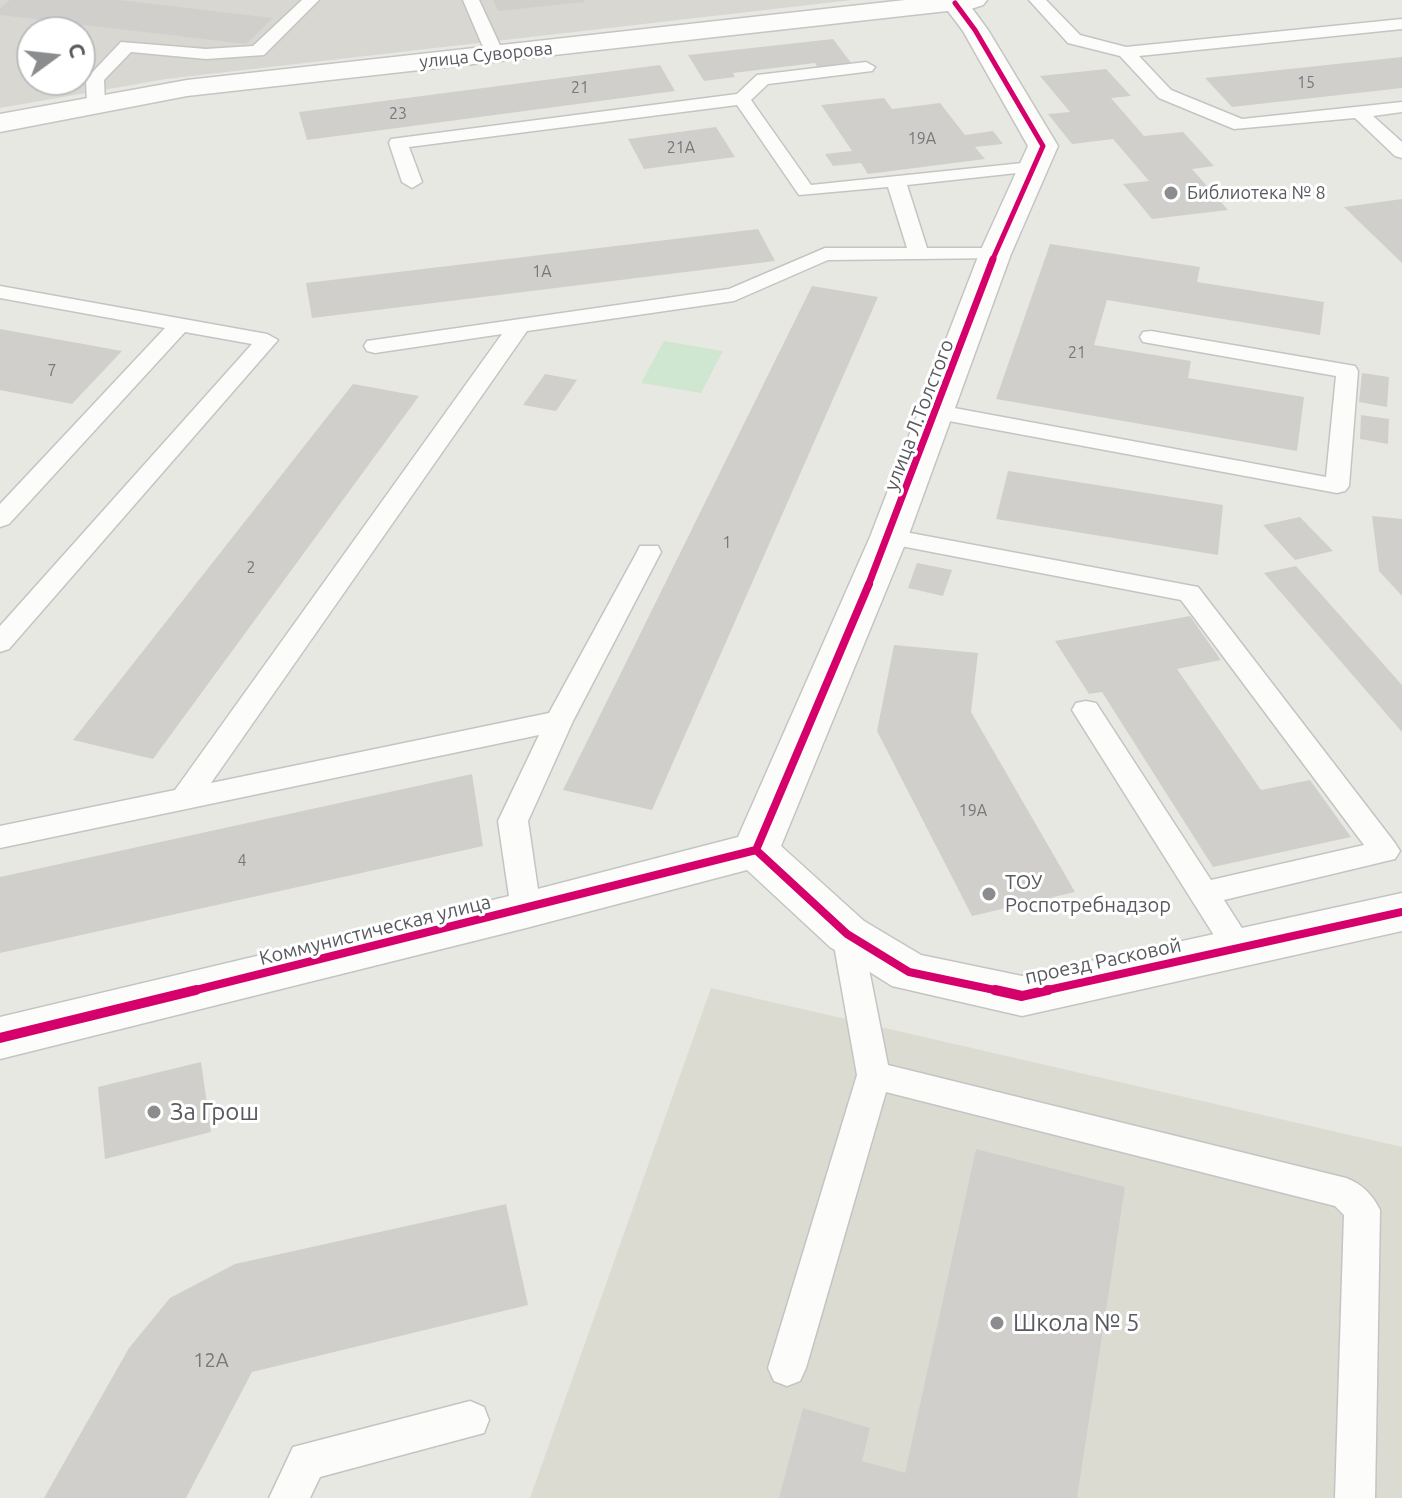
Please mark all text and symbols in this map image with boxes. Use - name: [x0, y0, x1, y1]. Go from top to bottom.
- north arrow: [16, 16, 96, 96]
- street label: улица Суворова: [418, 37, 554, 73]
- text: С: [64, 40, 92, 60]
- house number: 15: [1297, 73, 1315, 93]
- house number: 21: [571, 78, 589, 98]
- house number: 23: [389, 104, 407, 124]
- house number: 19А: [908, 129, 936, 149]
- house number: 21А: [667, 138, 695, 158]
- place label: Библиотека № 8: [1187, 182, 1326, 204]
- marker: Библиотека № 8: [1162, 184, 1180, 202]
- house number: 1А: [532, 262, 552, 282]
- street label: улица Л.Толстого: [879, 336, 959, 494]
- house number: 21: [1068, 343, 1086, 363]
- house number: 7: [47, 361, 57, 381]
- house number: 1: [722, 533, 732, 553]
- house number: 2: [246, 558, 256, 578]
- house number: 19А: [959, 801, 987, 821]
- house number: 4: [237, 851, 247, 871]
- place label: ТОУ Роспотребнадзор: [1005, 870, 1171, 917]
- marker: ТОУ Роспотребнадзор: [980, 885, 998, 903]
- street label: Коммунистическая улица: [257, 890, 493, 970]
- street label: проезд Расковой: [1023, 933, 1183, 989]
- place label: За Грош: [170, 1098, 259, 1126]
- marker: За Грош: [145, 1103, 163, 1121]
- place label: Школа № 5: [1013, 1309, 1140, 1337]
- marker: Школа № 5: [988, 1314, 1006, 1332]
- house number: 12А: [193, 1348, 229, 1372]

